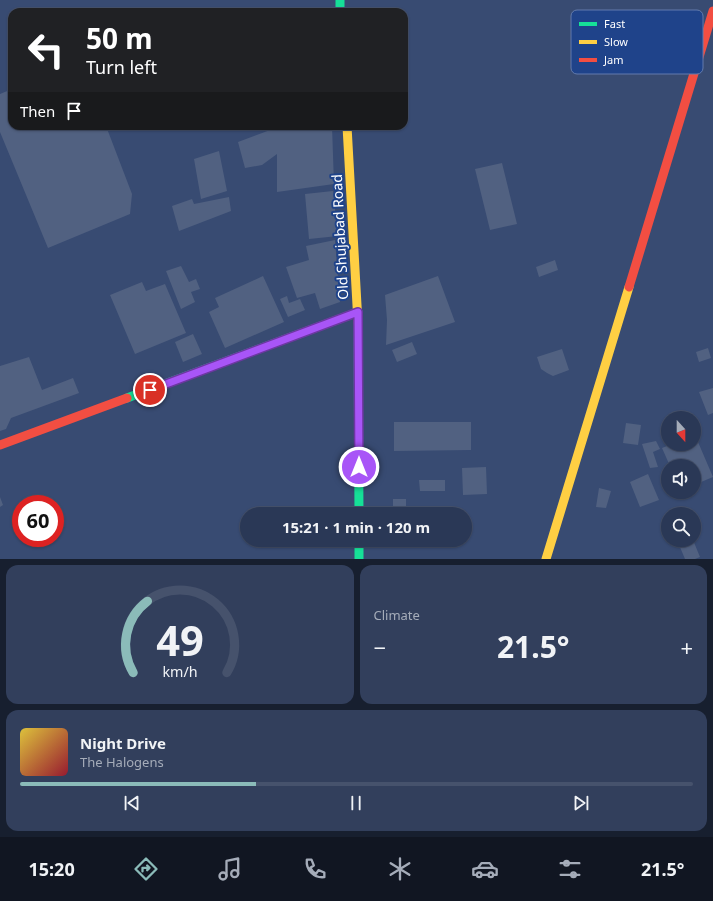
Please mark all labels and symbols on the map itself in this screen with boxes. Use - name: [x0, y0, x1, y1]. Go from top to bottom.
- legend: [571, 10, 703, 74]
- text: Fast: [604, 16, 625, 31]
- text: Slow: [604, 34, 628, 49]
- text: Jam: [603, 52, 623, 67]
- street label: Old Shujabad Road: [327, 174, 352, 300]
- pin: [133, 373, 167, 407]
- north arrow: [661, 411, 701, 451]
- position arrow: [338, 446, 380, 488]
- speed limit sign: 60: [12, 495, 64, 547]

